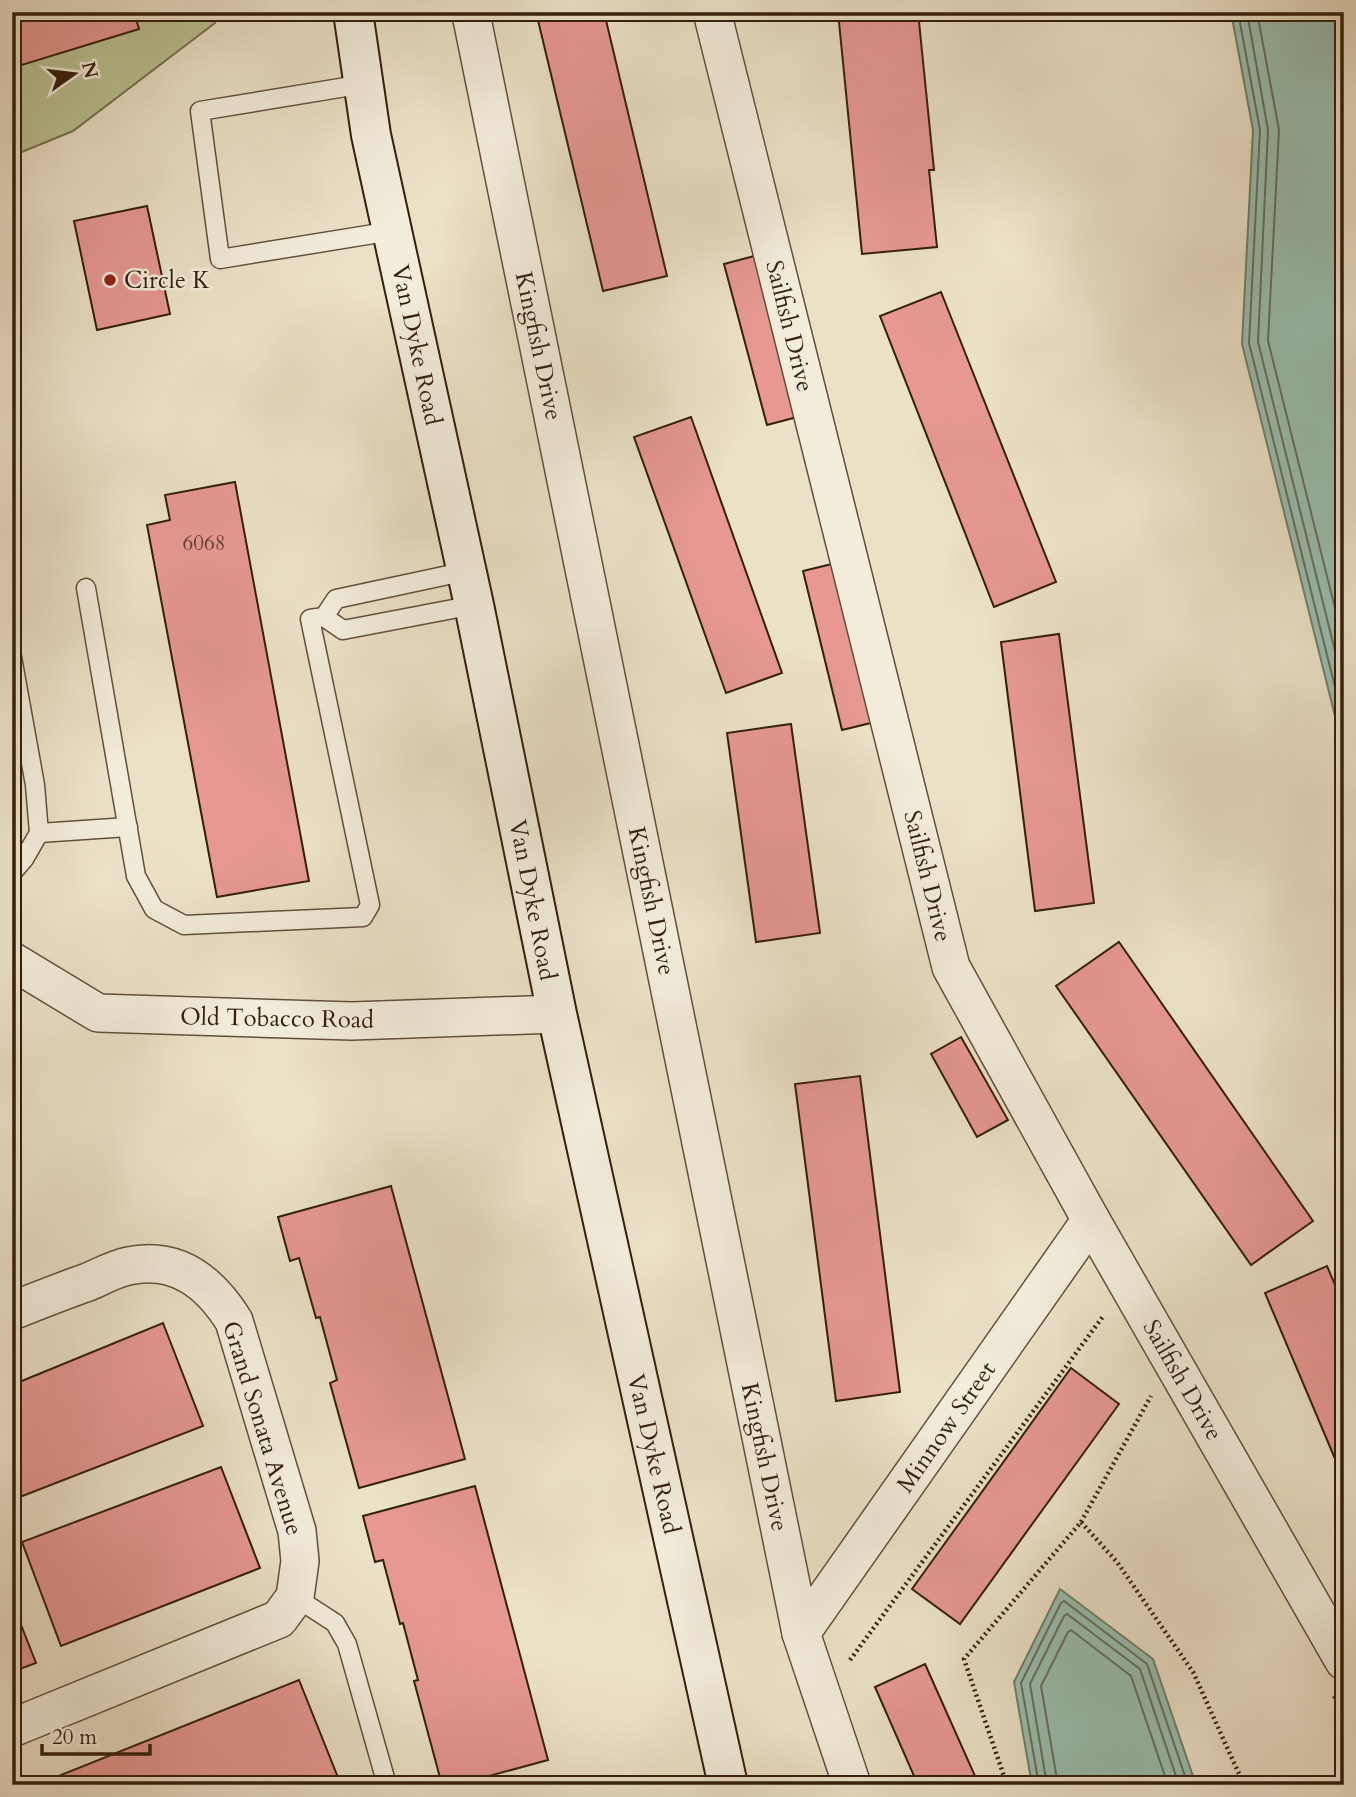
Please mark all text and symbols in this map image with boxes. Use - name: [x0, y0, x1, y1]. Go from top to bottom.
- north arrow: [38, 38, 108, 108]
- text: N: [75, 59, 104, 82]
- street label: Sailfish Drive: [757, 257, 822, 395]
- street label: Van Dyke Road: [383, 262, 450, 429]
- place label: Circle K: [124, 264, 210, 297]
- street label: Kingfish Drive: [507, 269, 570, 423]
- marker: Circle K: [102, 272, 118, 288]
- house number: 6068: [182, 529, 226, 558]
- street label: Sailfish Drive: [895, 807, 960, 945]
- street label: Van Dyke Road: [501, 817, 564, 984]
- street label: Kingfish Drive: [620, 824, 683, 978]
- street label: Old Tobacco Road: [180, 1000, 374, 1037]
- street label: Sailfish Drive: [1135, 1314, 1230, 1447]
- street label: Grand Sonata Avenue: [214, 1317, 311, 1539]
- street label: Minnow Street: [889, 1355, 1004, 1499]
- street label: Van Dyke Road: [619, 1371, 688, 1538]
- street label: Kingfish Drive: [733, 1380, 796, 1534]
- scale bar: [42, 1713, 150, 1757]
- text: 20 m: [52, 1723, 97, 1752]

